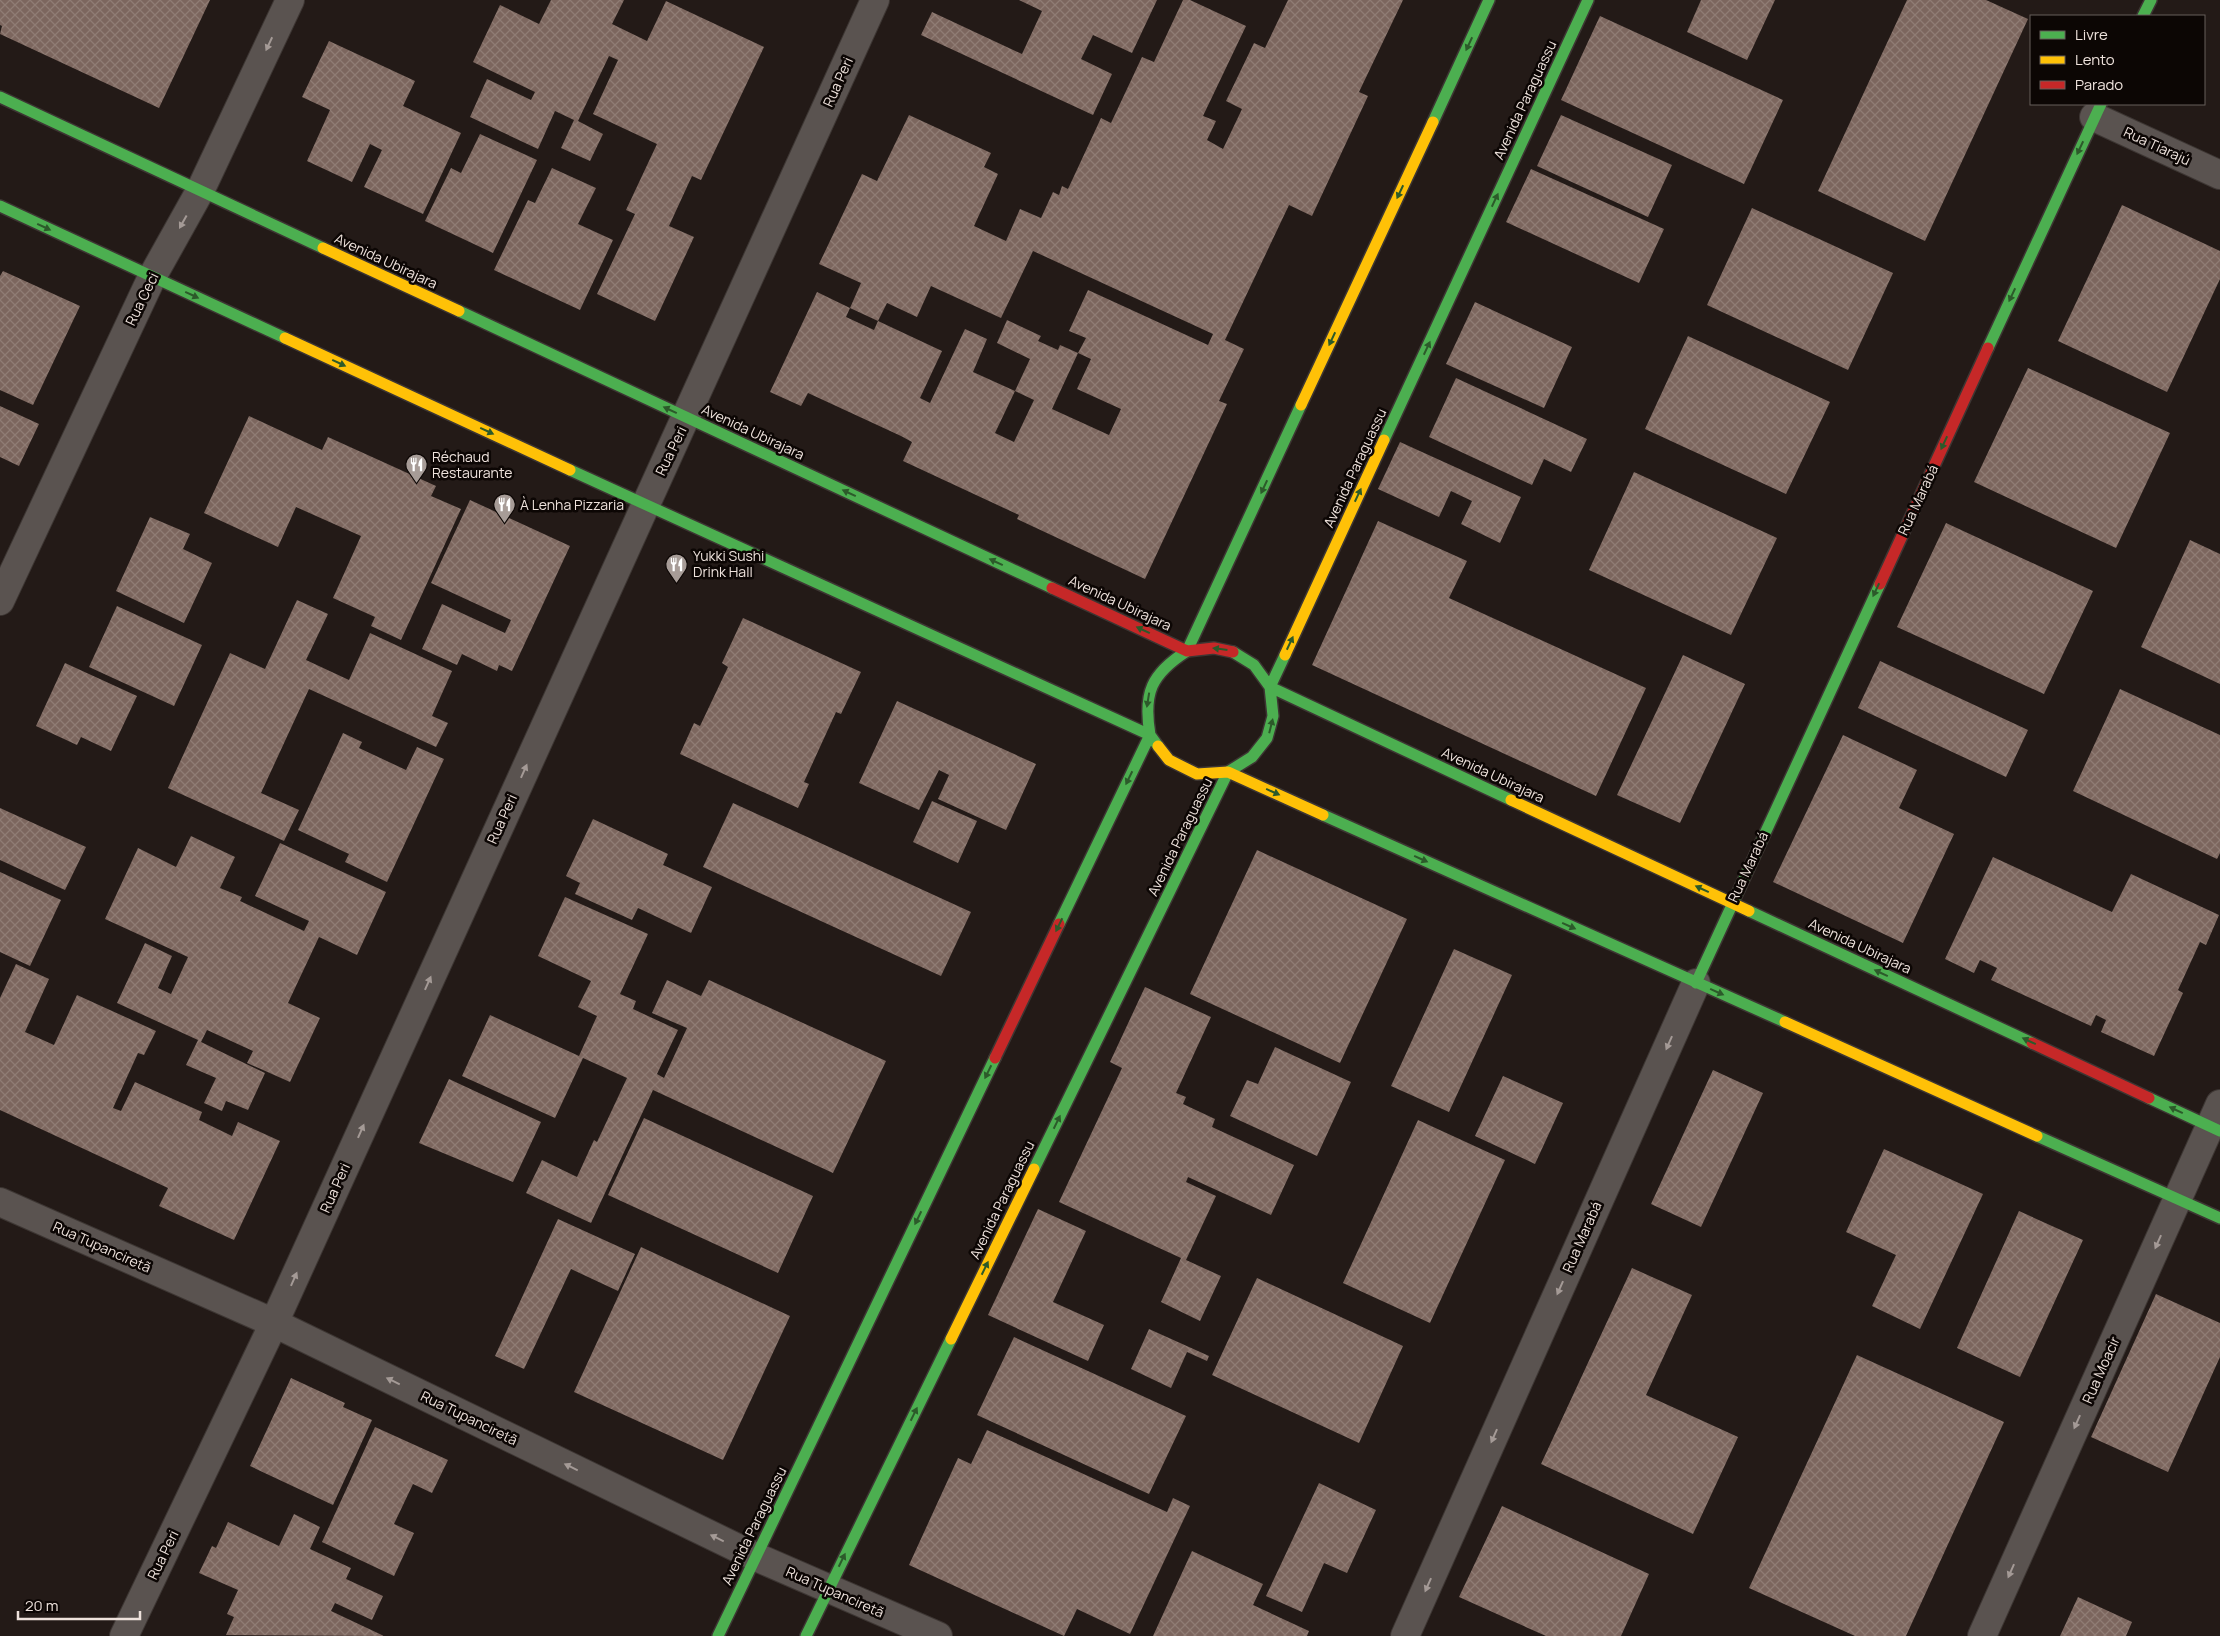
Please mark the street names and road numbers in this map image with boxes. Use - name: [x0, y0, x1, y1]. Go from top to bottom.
- street label: Avenida Paraguassu: [1489, 37, 1561, 162]
- street label: Rua Peri: [818, 54, 857, 110]
- street label: Rua Tiarajú: [2121, 122, 2194, 169]
- street label: Avenida Ubirajara: [332, 228, 441, 293]
- street label: Rua Ceci: [121, 269, 163, 328]
- street label: Avenida Ubirajara: [699, 399, 808, 464]
- street label: Avenida Paraguassu: [1319, 405, 1391, 530]
- street label: Rua Peri: [650, 423, 691, 479]
- street label: Rua Marabá: [1893, 461, 1942, 538]
- street label: Avenida Ubirajara: [1066, 570, 1175, 635]
- street label: Avenida Ubirajara: [1439, 742, 1548, 807]
- street label: Avenida Paraguassu: [1143, 774, 1216, 899]
- street label: Rua Peri: [482, 791, 521, 847]
- street label: Rua Marabá: [1723, 828, 1772, 905]
- street label: Avenida Ubirajara: [1806, 913, 1915, 978]
- street label: Avenida Paraguassu: [965, 1137, 1038, 1262]
- street label: Rua Peri: [315, 1160, 354, 1216]
- street label: Rua Marabá: [1557, 1198, 1606, 1275]
- street label: Rua Tupanciretã: [50, 1216, 154, 1277]
- street label: Rua Moacir: [2077, 1333, 2124, 1406]
- street label: Rua Tupanciretã: [418, 1386, 521, 1449]
- street label: Avenida Paraguassu: [717, 1463, 790, 1588]
- street label: Rua Peri: [142, 1527, 183, 1583]
- street label: Rua Tupanciretã: [783, 1561, 887, 1622]

